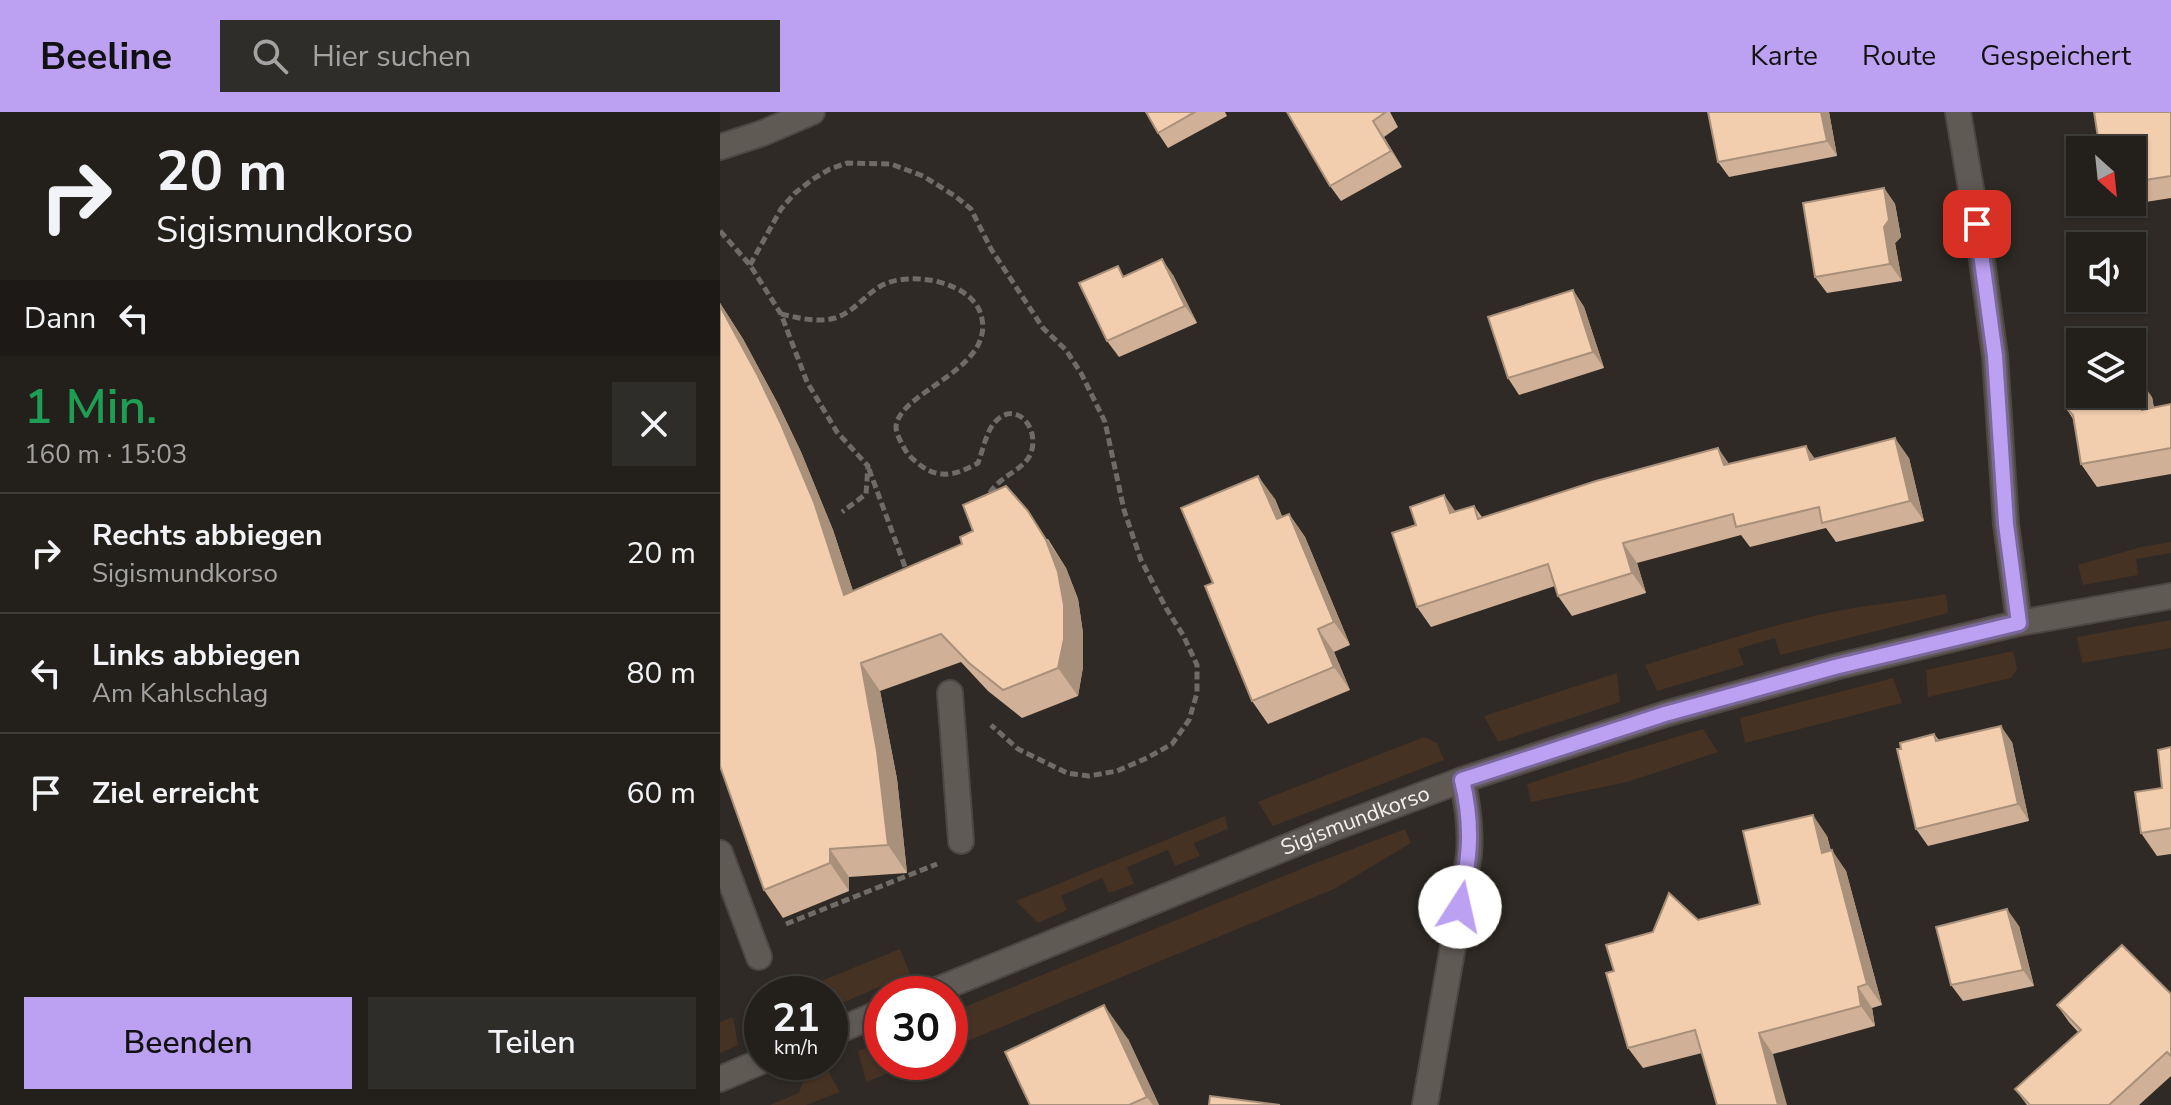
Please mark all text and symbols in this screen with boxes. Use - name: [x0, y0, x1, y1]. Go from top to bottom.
- search box: [220, 20, 780, 92]
- text: Beeline: [40, 31, 172, 82]
- icon: search: [248, 34, 292, 78]
- text: Hier suchen: [312, 36, 471, 77]
- text: Karte: [1750, 37, 1818, 75]
- text: Route: [1862, 37, 1936, 75]
- text: Gespeichert: [1980, 37, 2131, 75]
- text: 20 m: [156, 133, 287, 210]
- north arrow: [2066, 136, 2146, 216]
- map controls: [2066, 136, 2146, 408]
- icon: right: [24, 144, 128, 248]
- pin: [1943, 190, 2011, 258]
- icon: arrive: [1955, 202, 1999, 246]
- text: Sigismundkorso: [156, 206, 413, 255]
- button: sound: [2066, 232, 2146, 312]
- icon: left: [112, 296, 156, 340]
- text: Dann: [24, 298, 96, 339]
- button: layers: [2066, 328, 2146, 408]
- text: 1 Min.: [24, 374, 157, 440]
- button: close: [612, 382, 696, 466]
- text: 160 m · 15:03: [24, 437, 187, 472]
- text: Rechts abbiegen: [92, 515, 323, 556]
- icon: right: [24, 531, 68, 575]
- text: 20 m: [627, 533, 696, 574]
- text: Sigismundkorso: [92, 556, 278, 591]
- text: Links abbiegen: [92, 635, 301, 676]
- icon: left: [24, 651, 68, 695]
- text: 80 m: [627, 653, 696, 694]
- text: Am Kahlschlag: [92, 676, 268, 711]
- icon: arrive: [24, 771, 68, 815]
- text: Ziel erreicht: [92, 773, 258, 814]
- text: 60 m: [627, 773, 696, 814]
- street label: Sigismundkorso: [1276, 778, 1434, 863]
- position arrow: [1418, 865, 1502, 949]
- speed limit sign: 30: [864, 976, 968, 1080]
- text: 21: [772, 991, 820, 1045]
- button: Beenden: [24, 997, 352, 1089]
- button: Teilen: [368, 997, 696, 1089]
- text: km/h: [774, 1034, 818, 1061]

